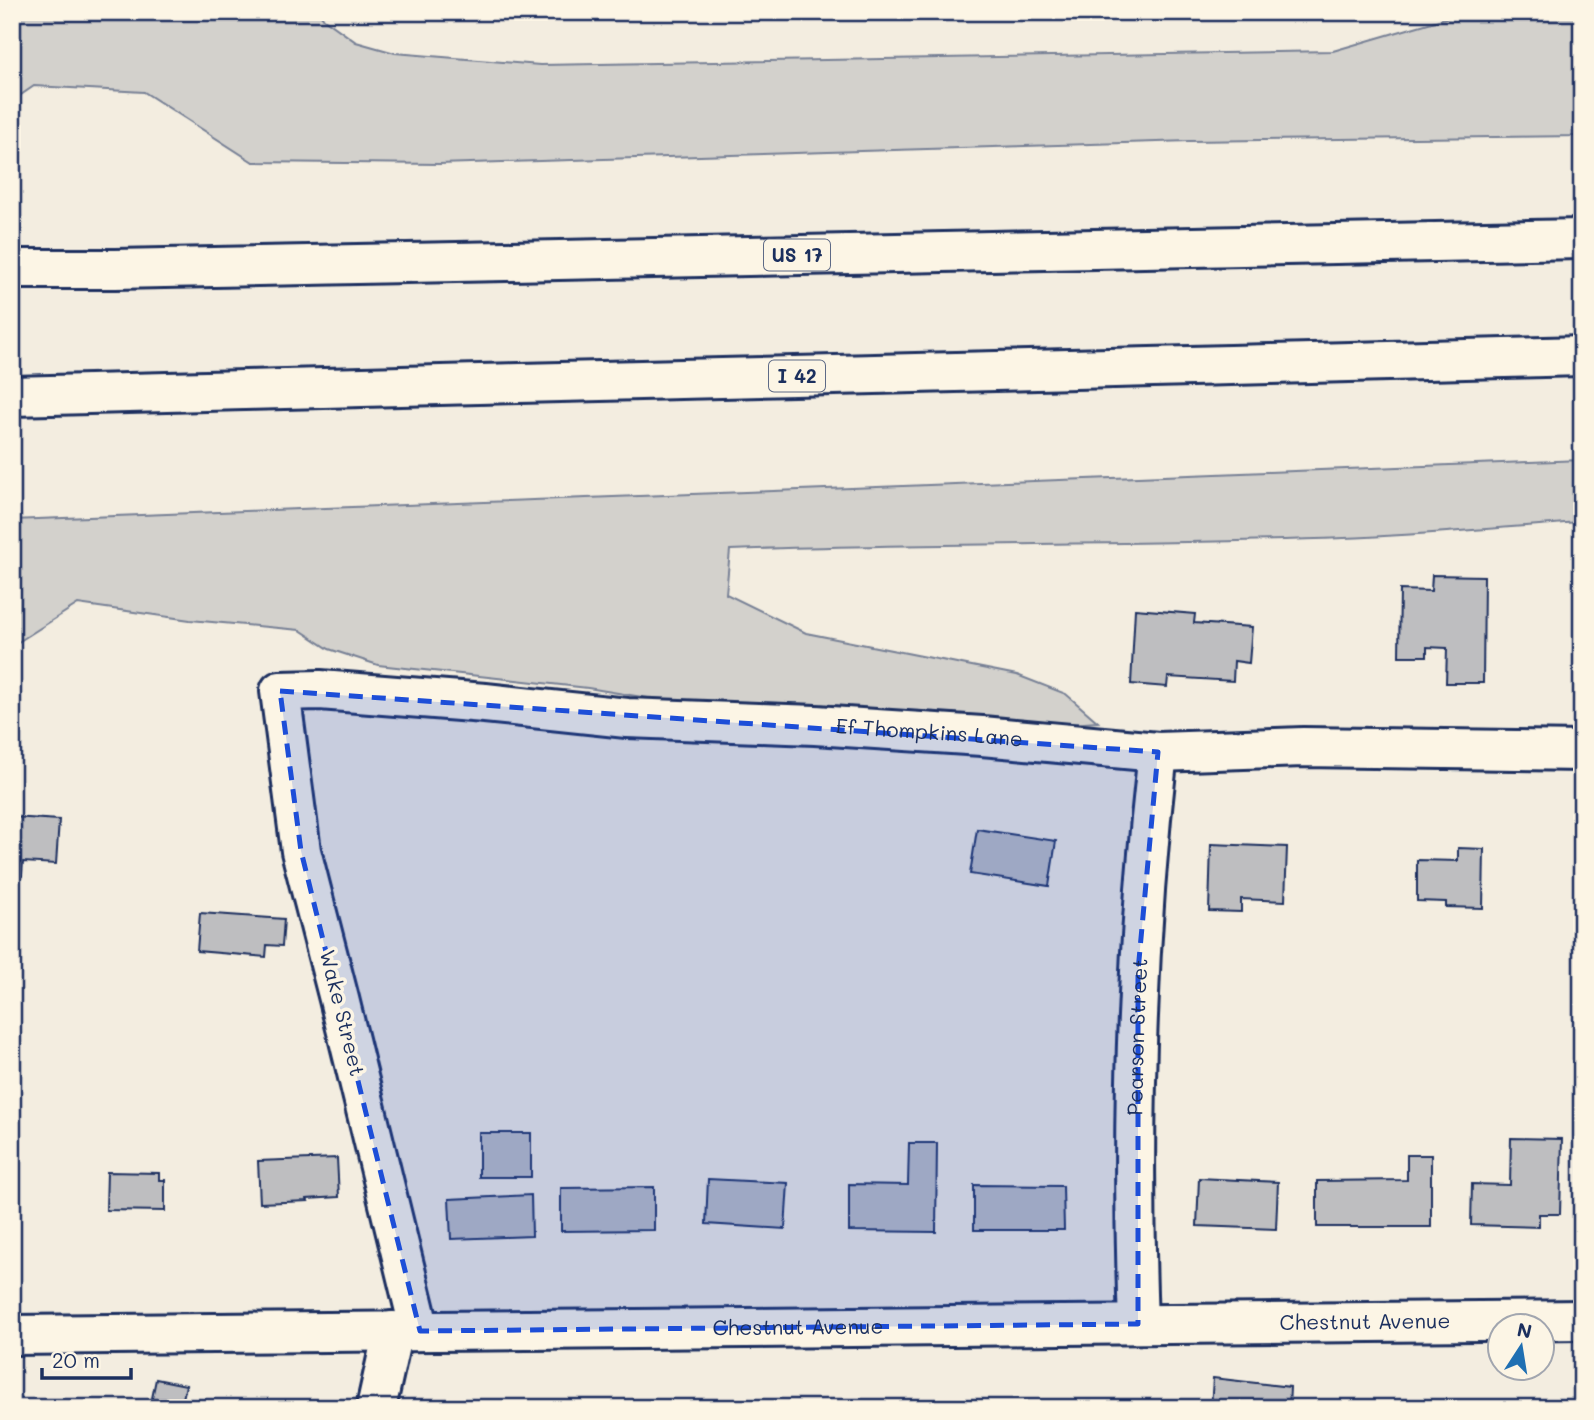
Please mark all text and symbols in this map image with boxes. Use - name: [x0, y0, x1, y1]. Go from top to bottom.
- road number: US 17: [764, 240, 830, 270]
- road number: I 42: [769, 360, 825, 392]
- street label: Ef Thompkins Lane: [835, 711, 1024, 752]
- street label: Wake Street: [315, 947, 372, 1079]
- street label: Pearson Street: [1120, 958, 1153, 1116]
- street label: Chestnut Avenue: [1279, 1306, 1451, 1335]
- street label: Chestnut Avenue: [712, 1312, 884, 1340]
- north arrow: [1486, 1312, 1556, 1382]
- text: N: [1515, 1316, 1534, 1344]
- scale bar: [42, 1336, 131, 1380]
- text: 20 m: [52, 1346, 100, 1373]

